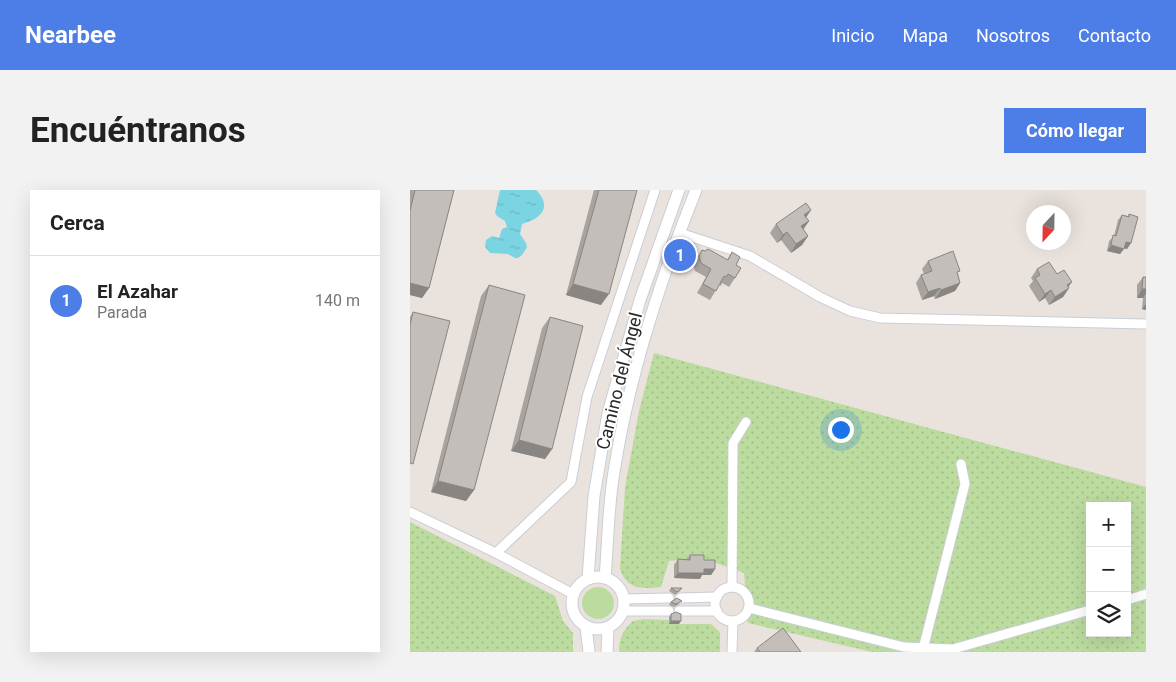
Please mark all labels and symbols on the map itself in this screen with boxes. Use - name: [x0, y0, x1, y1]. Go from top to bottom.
- north arrow: [1026, 205, 1071, 250]
- pin: 1: [664, 236, 696, 274]
- street label: Camino del Ángel: [592, 310, 646, 452]
- your location: [828, 417, 854, 443]

